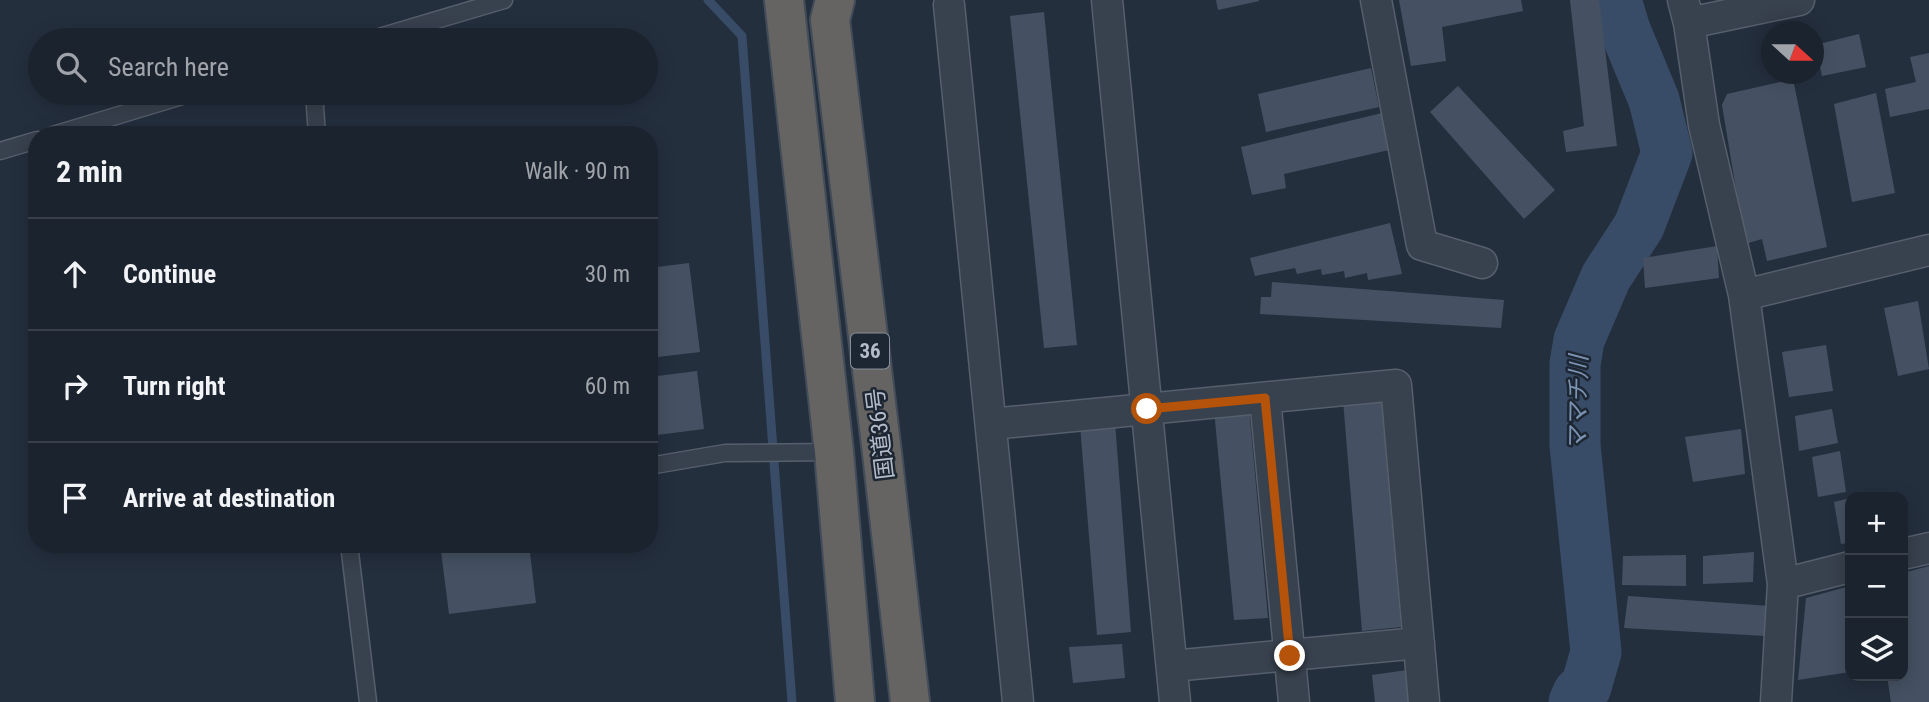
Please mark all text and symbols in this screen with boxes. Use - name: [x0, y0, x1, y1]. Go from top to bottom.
- north arrow: [1761, 21, 1824, 84]
- search box: [28, 28, 658, 105]
- icon: search: [52, 48, 90, 86]
- text: Search here: [108, 52, 229, 82]
- text: 2 min: [56, 154, 123, 189]
- text: Walk · 90 m: [525, 158, 630, 185]
- icon: ahead: [56, 255, 94, 293]
- text: Continue: [123, 259, 216, 289]
- text: 30 m: [585, 261, 630, 288]
- road number: 36: [851, 334, 889, 368]
- water label: ママチ川: [1563, 352, 1593, 451]
- icon: right: [56, 367, 94, 405]
- text: Turn right: [123, 371, 225, 401]
- text: 60 m: [585, 373, 630, 400]
- street label: 国道36号: [862, 387, 899, 481]
- route start: [1131, 393, 1162, 424]
- icon: arrive: [56, 479, 94, 517]
- text: Arrive at destination: [123, 483, 335, 513]
- map controls: [1845, 492, 1908, 681]
- button: +: [1845, 492, 1908, 555]
- button: −: [1845, 555, 1908, 618]
- button: layers: [1845, 618, 1908, 681]
- route end: [1274, 640, 1305, 671]

